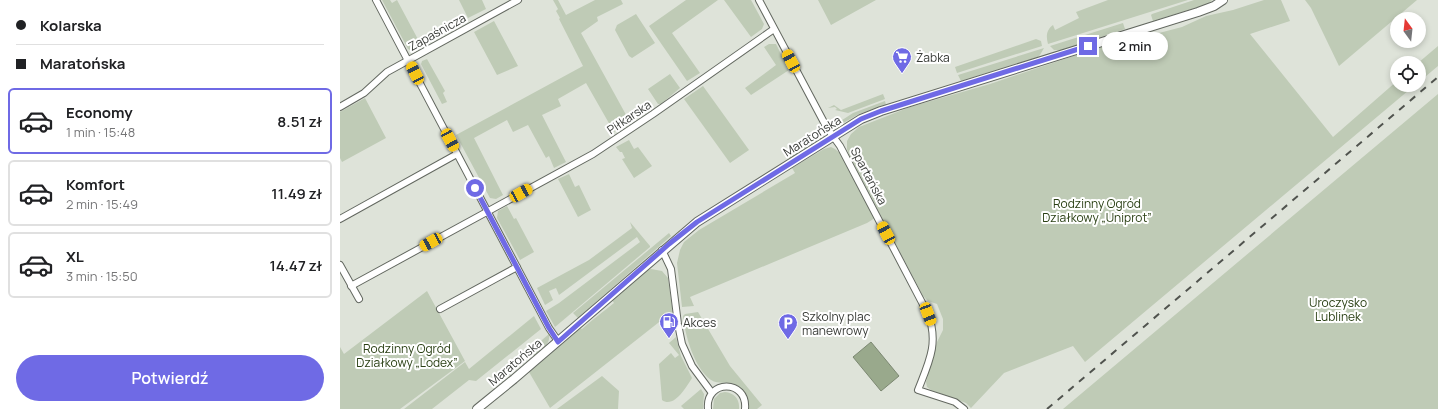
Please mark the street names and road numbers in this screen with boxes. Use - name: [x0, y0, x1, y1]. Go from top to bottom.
- street label: Zapaśnicza: [405, 9, 469, 55]
- street label: Piłkarska: [603, 96, 655, 138]
- street label: Maratońska: [780, 112, 844, 160]
- street label: Spartańska: [847, 144, 891, 208]
- street label: Maratońska: [485, 335, 545, 389]

